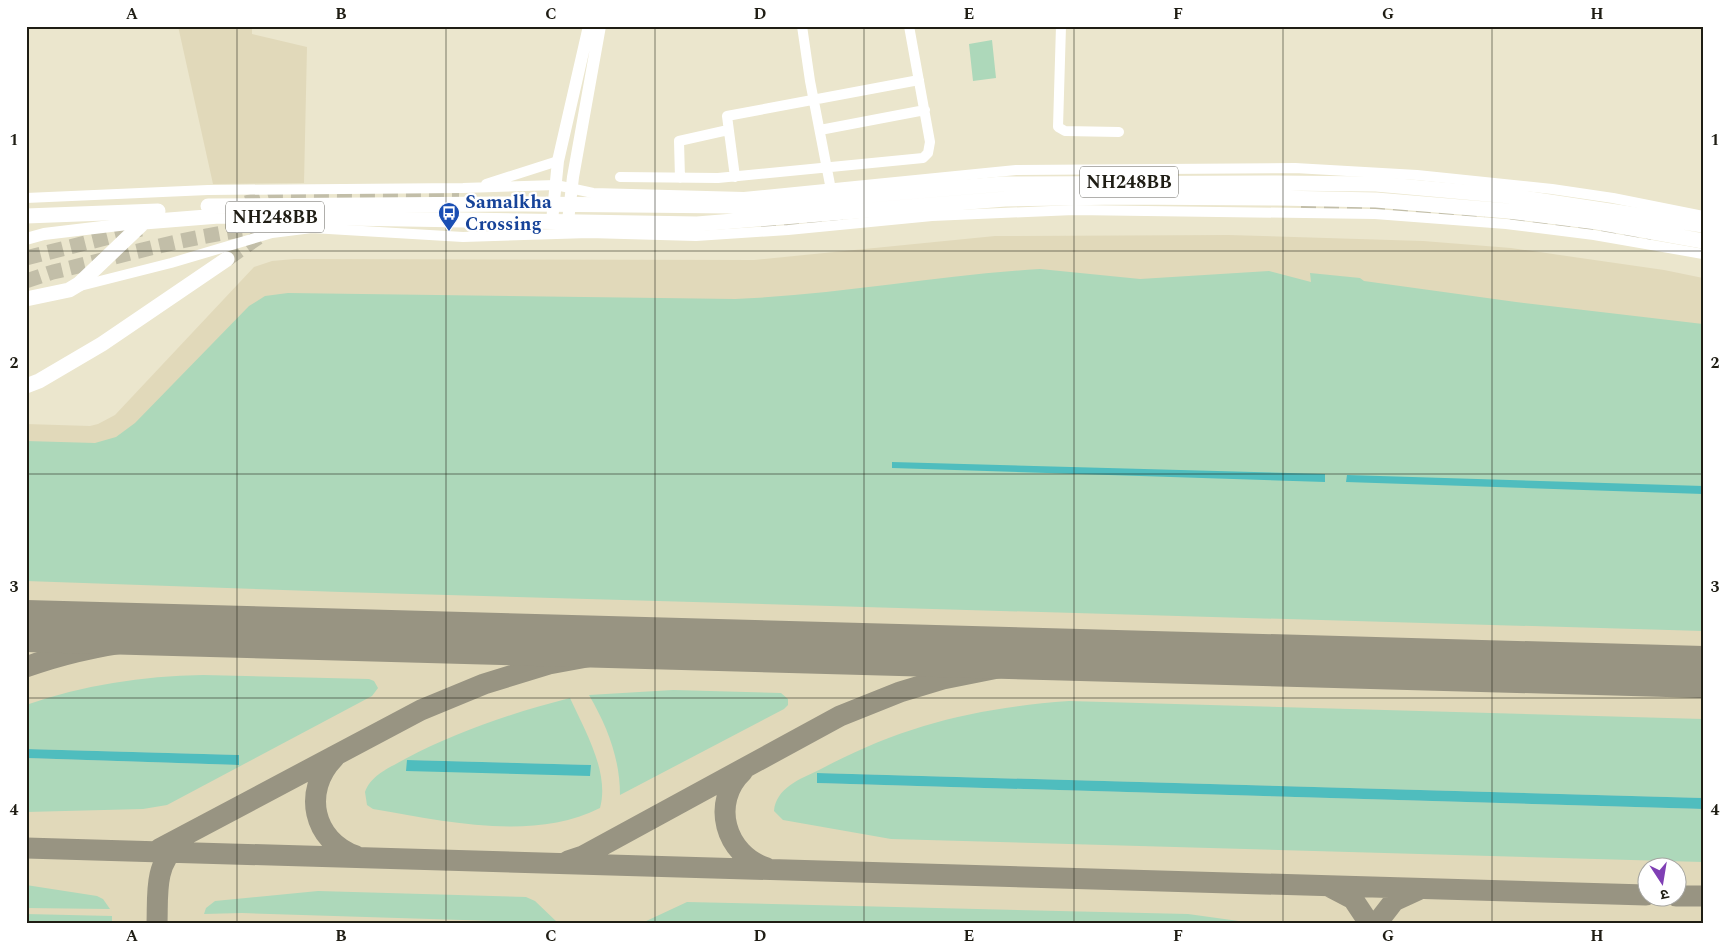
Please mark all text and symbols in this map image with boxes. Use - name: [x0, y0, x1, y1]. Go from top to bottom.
- text: A: [126, 2, 139, 26]
- text: B: [335, 2, 347, 26]
- text: C: [545, 2, 557, 26]
- text: D: [754, 2, 767, 26]
- text: E: [964, 2, 974, 26]
- text: F: [1173, 2, 1183, 26]
- text: G: [1382, 2, 1394, 26]
- text: H: [1590, 2, 1604, 26]
- text: 1: [10, 128, 18, 152]
- text: 1: [1711, 128, 1719, 152]
- road number: NH248BB: [1080, 166, 1178, 198]
- place label: Samalkha Crossing: [465, 188, 552, 239]
- bus stop icon: Samalkha Crossing: [437, 201, 461, 232]
- road number: NH248BB: [226, 202, 324, 232]
- text: 2: [10, 351, 19, 375]
- text: 2: [1711, 351, 1720, 375]
- text: 3: [10, 575, 19, 599]
- text: 3: [1711, 575, 1720, 599]
- text: 4: [10, 798, 19, 822]
- text: 4: [1711, 798, 1720, 822]
- north arrow: [1636, 856, 1686, 906]
- text: उ: [1658, 883, 1671, 906]
- text: A: [126, 924, 139, 948]
- text: B: [335, 924, 347, 948]
- text: C: [545, 924, 557, 948]
- text: D: [754, 924, 767, 948]
- text: E: [964, 924, 974, 948]
- text: F: [1173, 924, 1183, 948]
- text: G: [1382, 924, 1394, 948]
- text: H: [1590, 924, 1604, 948]

